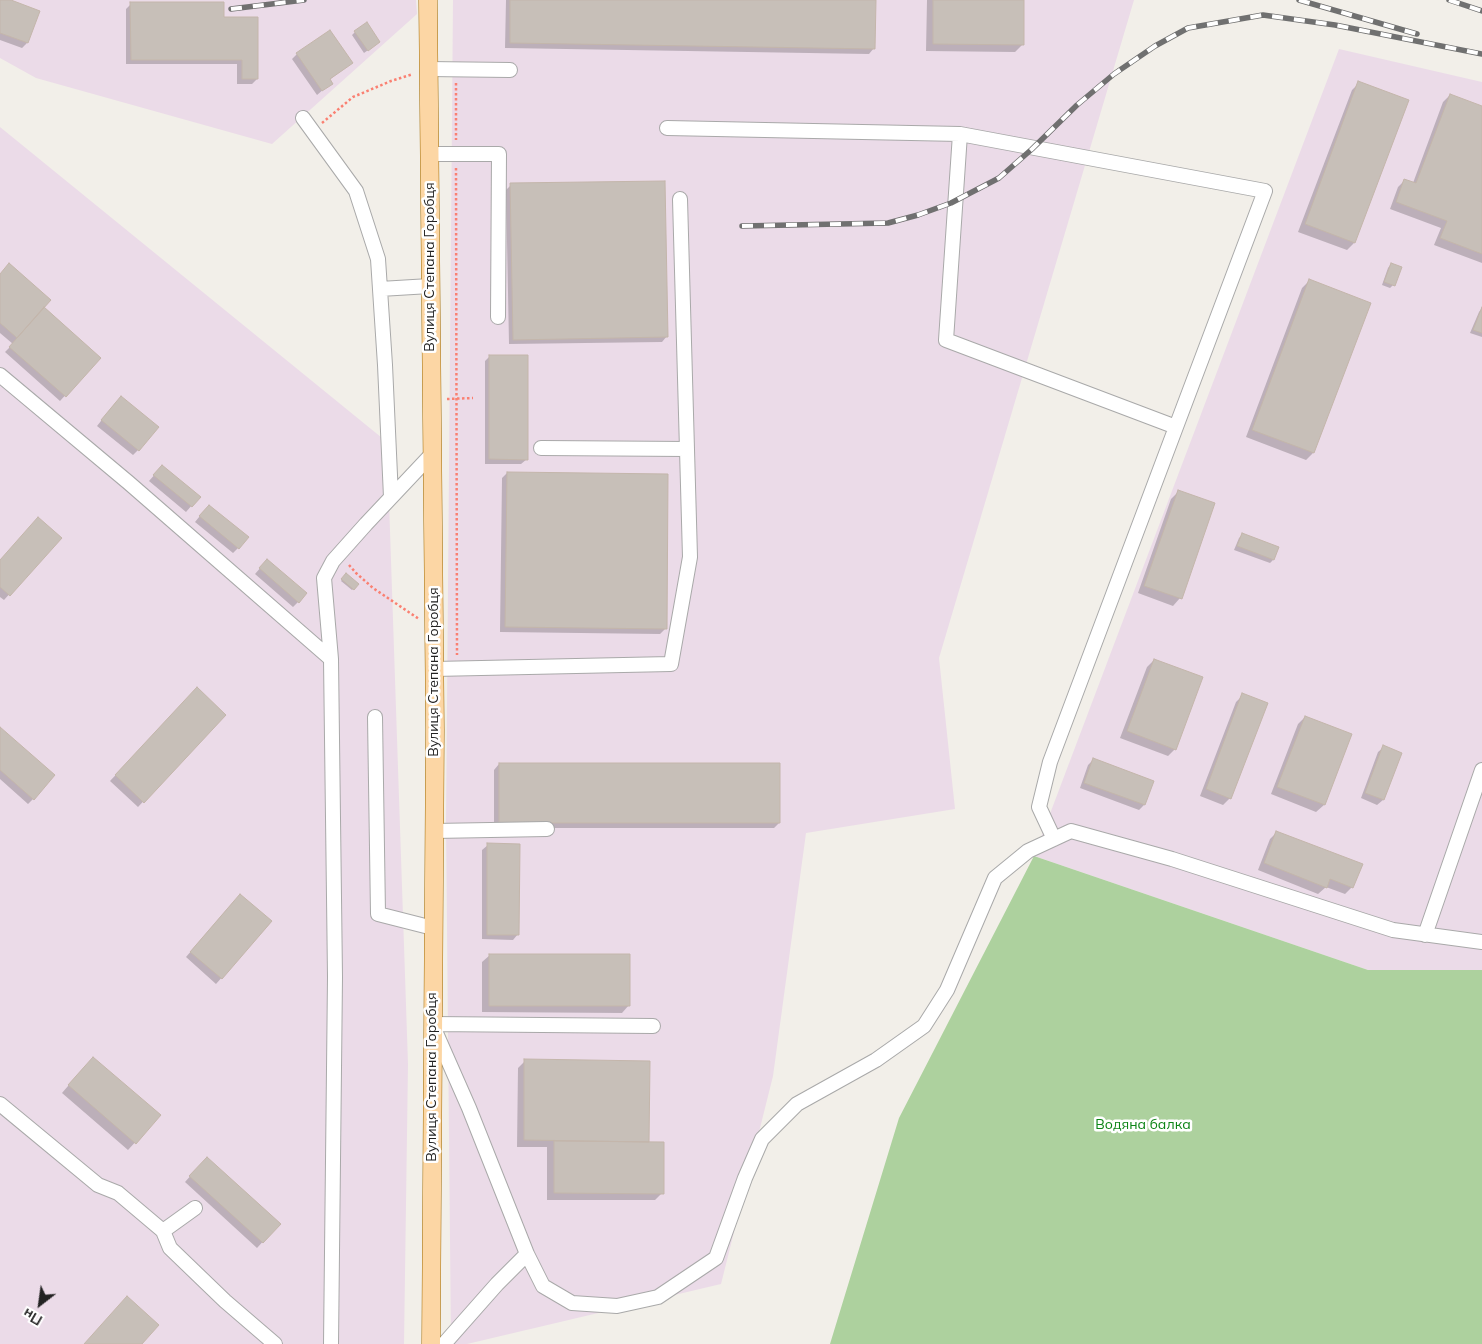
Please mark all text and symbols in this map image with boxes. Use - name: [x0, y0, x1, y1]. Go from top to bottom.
- street label: Вулиця Степана Горобця: [422, 182, 438, 352]
- street label: Вулиця Степана Горобця: [426, 587, 442, 757]
- street label: Вулиця Степана Горобця: [424, 992, 440, 1162]
- park label: Водяна балка: [1095, 1117, 1191, 1133]
- north arrow: [15, 1279, 65, 1329]
- text: Пн: [20, 1304, 45, 1330]

